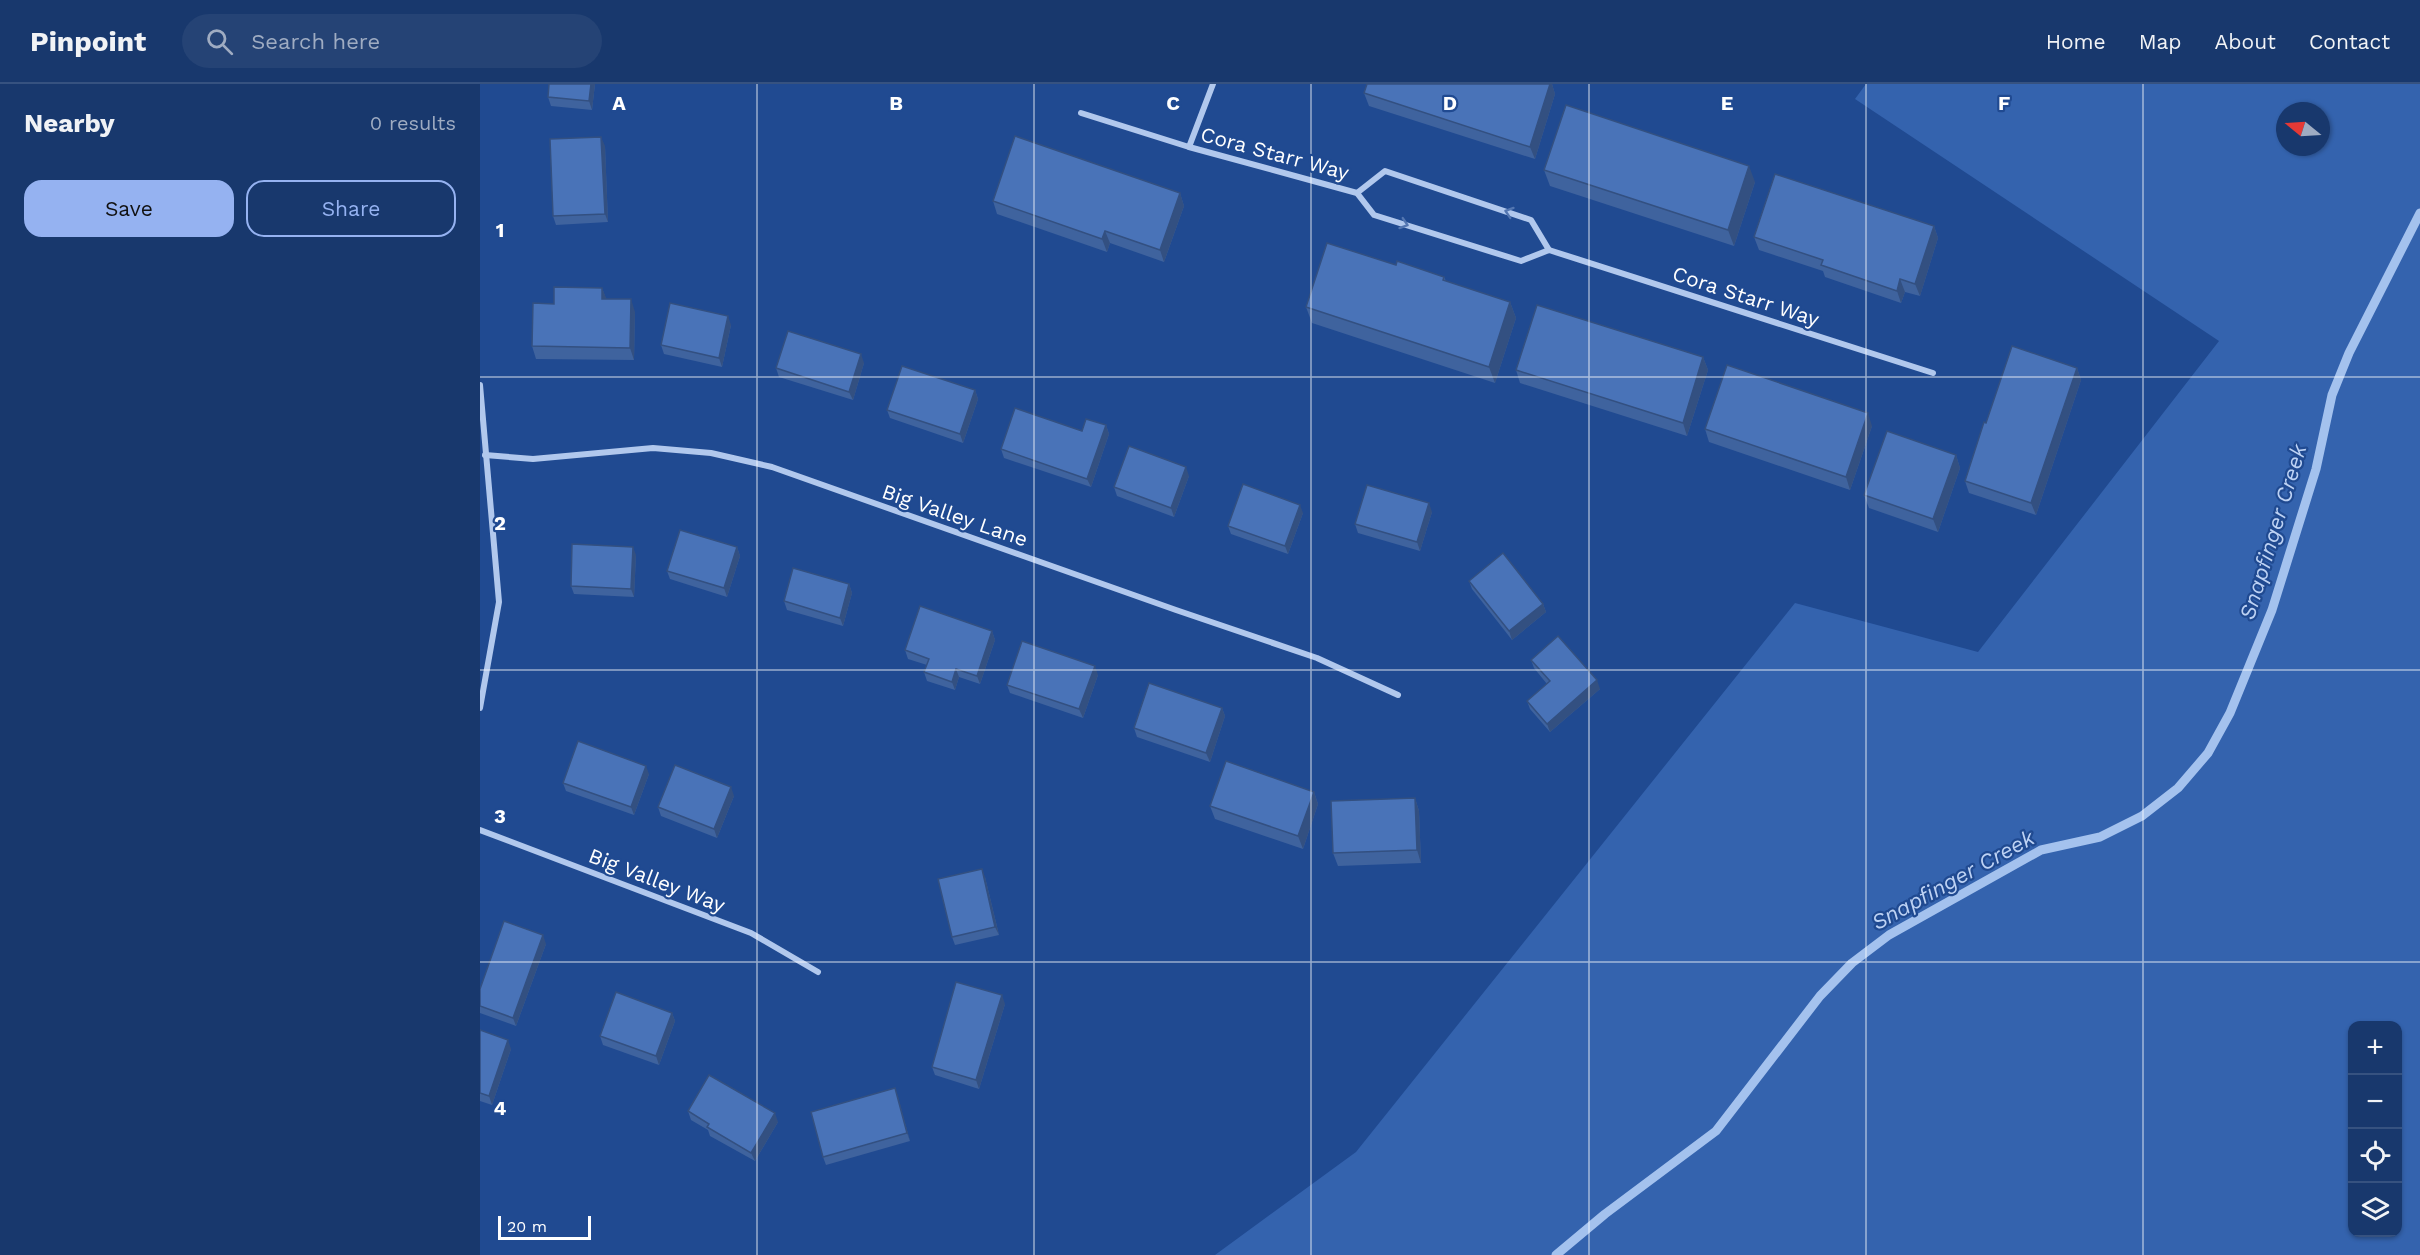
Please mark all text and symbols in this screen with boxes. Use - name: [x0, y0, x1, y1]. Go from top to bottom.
- search box: [182, 14, 602, 68]
- text: Pinpoint: [30, 25, 146, 58]
- icon: search: [203, 25, 236, 58]
- text: Search here: [251, 29, 380, 54]
- text: Home: [2046, 29, 2106, 54]
- text: Map: [2139, 29, 2182, 54]
- text: About: [2215, 29, 2276, 54]
- text: Contact: [2309, 29, 2390, 54]
- text: A: [612, 91, 626, 115]
- text: B: [889, 91, 903, 115]
- text: C: [1166, 91, 1180, 115]
- text: D: [1443, 91, 1457, 115]
- text: E: [1721, 91, 1733, 115]
- text: F: [1998, 91, 2010, 115]
- north arrow: [2276, 102, 2330, 156]
- text: Nearby: [24, 108, 115, 138]
- text: 0 results: [370, 111, 456, 135]
- street label: Cora Starr Way: [1198, 121, 1352, 185]
- button: Save: [24, 180, 234, 237]
- button: Share: [246, 180, 456, 237]
- one-way arrow: [1504, 207, 1515, 220]
- one-way arrow: [1398, 217, 1409, 229]
- text: 1: [496, 218, 504, 242]
- street label: Cora Starr Way: [1669, 261, 1823, 332]
- water label: Snapfinger Creek: [2234, 440, 2312, 623]
- street label: Big Valley Lane: [879, 478, 1031, 552]
- text: 2: [494, 511, 506, 535]
- text: 3: [494, 804, 506, 828]
- water label: Snapfinger Creek: [1867, 824, 2040, 935]
- street label: Big Valley Way: [585, 843, 729, 918]
- map controls: [2348, 1021, 2402, 1237]
- button: +: [2348, 1021, 2402, 1075]
- button: −: [2348, 1075, 2402, 1129]
- text: 4: [494, 1096, 507, 1120]
- button: locate: [2348, 1129, 2402, 1183]
- button: layers: [2348, 1183, 2402, 1237]
- scale bar: [498, 1213, 591, 1240]
- text: 20 m: [507, 1217, 547, 1236]

